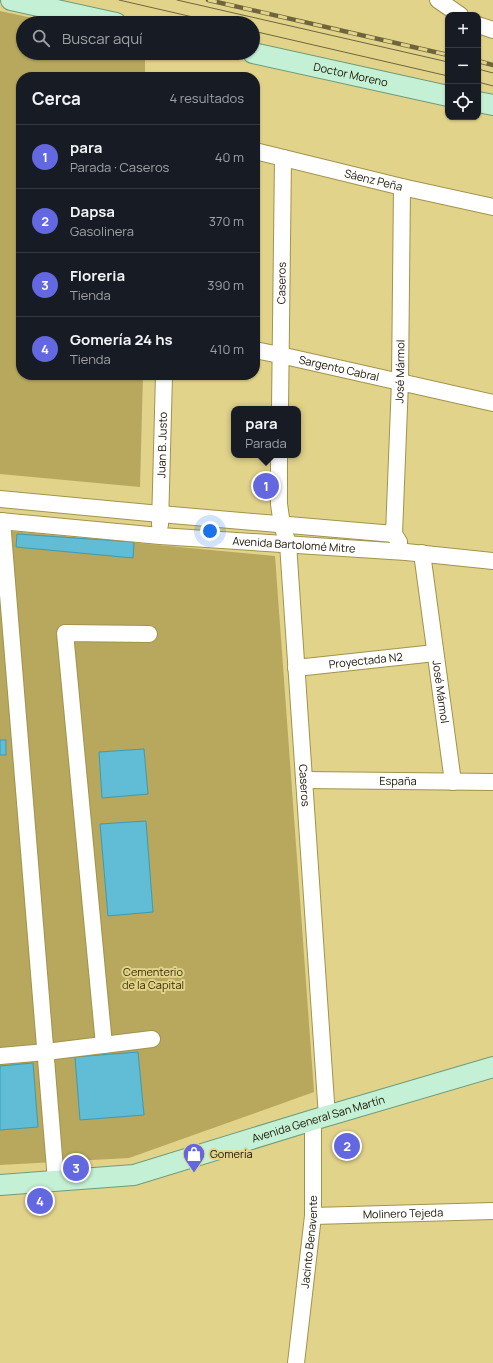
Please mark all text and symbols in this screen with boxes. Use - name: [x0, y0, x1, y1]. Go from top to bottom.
- map controls: [445, 12, 481, 120]
- button: +: [445, 12, 481, 48]
- search box: [16, 16, 260, 60]
- icon: search: [30, 27, 52, 49]
- text: Buscar aquí: [62, 28, 143, 49]
- button: −: [445, 48, 481, 84]
- street label: Doctor Moreno: [312, 59, 390, 90]
- button: locate: [445, 84, 481, 120]
- text: Cerca: [32, 87, 81, 110]
- text: 4 resultados: [169, 89, 244, 107]
- text: para: [70, 137, 102, 158]
- text: 1: [42, 148, 48, 166]
- text: 40 m: [215, 148, 244, 166]
- text: Parada · Caseros: [70, 158, 169, 176]
- street label: Sáenz Peña: [343, 165, 404, 194]
- text: Dapsa: [70, 201, 115, 222]
- text: 2: [41, 212, 49, 230]
- text: 370 m: [209, 212, 244, 230]
- text: Gasolinera: [70, 222, 134, 240]
- street label: Caseros: [273, 262, 289, 304]
- text: Floreria: [70, 265, 125, 286]
- text: 3: [41, 276, 49, 294]
- text: 390 m: [207, 276, 244, 294]
- text: Tienda: [70, 286, 111, 304]
- text: Gomería 24 hs: [70, 329, 173, 350]
- text: 4: [41, 340, 49, 358]
- text: 410 m: [210, 340, 244, 358]
- street label: José Mármol: [391, 340, 407, 404]
- text: Tienda: [70, 350, 111, 368]
- street label: Sargento Cabral: [298, 351, 381, 384]
- popup: [231, 406, 301, 458]
- street label: Juan B. Justo: [153, 411, 170, 478]
- text: para: [245, 413, 278, 434]
- text: Parada: [245, 434, 287, 452]
- pin: 1: [253, 471, 279, 501]
- your location: [200, 521, 220, 541]
- street label: Avenida Bartolomé Mitre: [232, 533, 357, 556]
- street label: Proyectada N2: [328, 649, 403, 671]
- street label: José Mármol: [430, 659, 453, 724]
- street label: Caseros: [296, 764, 314, 807]
- street label: España: [379, 773, 417, 788]
- park label: Cementerio de la Capital: [122, 964, 184, 992]
- street label: Avenida General San Martín: [250, 1091, 386, 1145]
- pin: 2: [334, 1131, 360, 1161]
- shop icon: Gomería: [181, 1141, 207, 1174]
- place label: Gomería: [210, 1146, 253, 1161]
- pin: 3: [63, 1153, 89, 1183]
- pin: 4: [27, 1186, 53, 1216]
- street label: Jacinto Benavente: [297, 1195, 320, 1289]
- street label: Molinero Tejeda: [363, 1204, 443, 1222]

